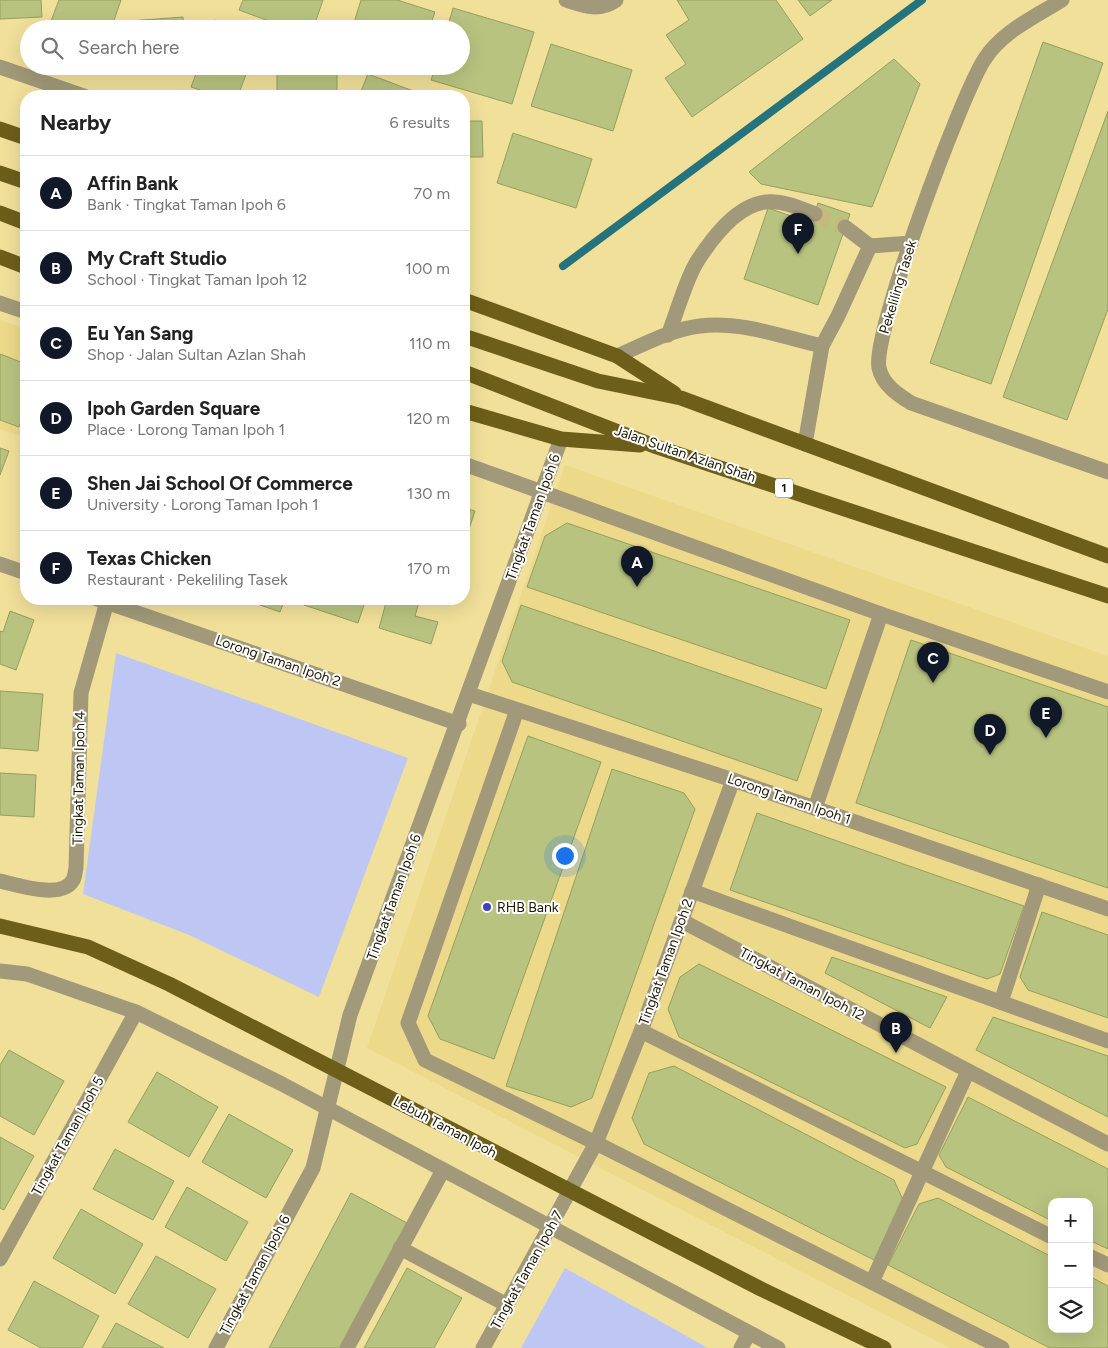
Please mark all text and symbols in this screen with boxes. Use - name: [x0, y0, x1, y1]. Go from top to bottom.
- search box: [20, 20, 470, 75]
- icon: search: [38, 34, 66, 62]
- text: Search here: [78, 36, 180, 59]
- text: Nearby: [40, 110, 111, 135]
- text: 6 results: [389, 113, 450, 132]
- text: Affin Bank: [87, 172, 179, 195]
- text: A: [50, 184, 62, 203]
- text: 70 m: [414, 184, 450, 203]
- text: Bank · Tingkat Taman Ipoh 6: [87, 195, 286, 214]
- pin: F: [782, 213, 814, 254]
- street label: Pekeliling Tasek: [876, 238, 920, 336]
- text: My Craft Studio: [87, 247, 227, 270]
- text: B: [51, 259, 61, 278]
- text: 100 m: [405, 259, 450, 278]
- text: School · Tingkat Taman Ipoh 12: [87, 270, 307, 289]
- text: Eu Yan Sang: [87, 322, 193, 345]
- text: C: [50, 334, 62, 353]
- text: 110 m: [409, 334, 450, 353]
- text: Shop · Jalan Sultan Azlan Shah: [87, 345, 306, 364]
- text: Ipoh Garden Square: [87, 397, 260, 420]
- text: D: [50, 409, 62, 428]
- text: 120 m: [407, 409, 450, 428]
- text: Place · Lorong Taman Ipoh 1: [87, 420, 285, 439]
- street label: Jalan Sultan Azlan Shah: [612, 422, 758, 486]
- street label: Tingkat Taman Ipoh 6: [502, 451, 564, 583]
- text: Shen Jai School Of Commerce: [87, 472, 353, 495]
- road number: 1: [775, 478, 793, 498]
- text: E: [51, 484, 61, 503]
- text: 130 m: [407, 484, 450, 503]
- text: University · Lorong Taman Ipoh 1: [87, 495, 319, 514]
- pin: A: [621, 546, 653, 587]
- text: Texas Chicken: [87, 547, 211, 570]
- text: F: [52, 559, 60, 578]
- text: 170 m: [407, 559, 450, 578]
- text: Restaurant · Pekeliling Tasek: [87, 570, 288, 589]
- street label: Lorong Taman Ipoh 2: [213, 632, 343, 690]
- pin: C: [917, 642, 949, 683]
- pin: E: [1030, 697, 1062, 738]
- street label: Tingkat Taman Ipoh 4: [69, 711, 89, 845]
- pin: D: [974, 714, 1006, 755]
- street label: Lorong Taman Ipoh 1: [725, 770, 853, 828]
- street label: Tingkat Taman Ipoh 6: [363, 831, 425, 963]
- your location: [552, 843, 578, 869]
- street label: Tingkat Taman Ipoh 2: [635, 897, 697, 1027]
- place label: RHB Bank: [497, 899, 559, 916]
- marker: RHB Bank: [481, 901, 493, 913]
- street label: Tingkat Taman Ipoh 12: [737, 944, 867, 1024]
- pin: B: [880, 1012, 912, 1053]
- street label: Tingkat Taman Ipoh 5: [28, 1074, 108, 1198]
- street label: Lebuh Taman Ipoh: [390, 1093, 500, 1161]
- map controls: [1048, 1198, 1093, 1333]
- button: +: [1048, 1198, 1093, 1243]
- street label: Tingkat Taman Ipoh 7: [487, 1207, 567, 1332]
- street label: Tingkat Taman Ipoh 6: [216, 1212, 294, 1338]
- button: −: [1048, 1243, 1093, 1288]
- button: layers: [1048, 1288, 1093, 1333]

